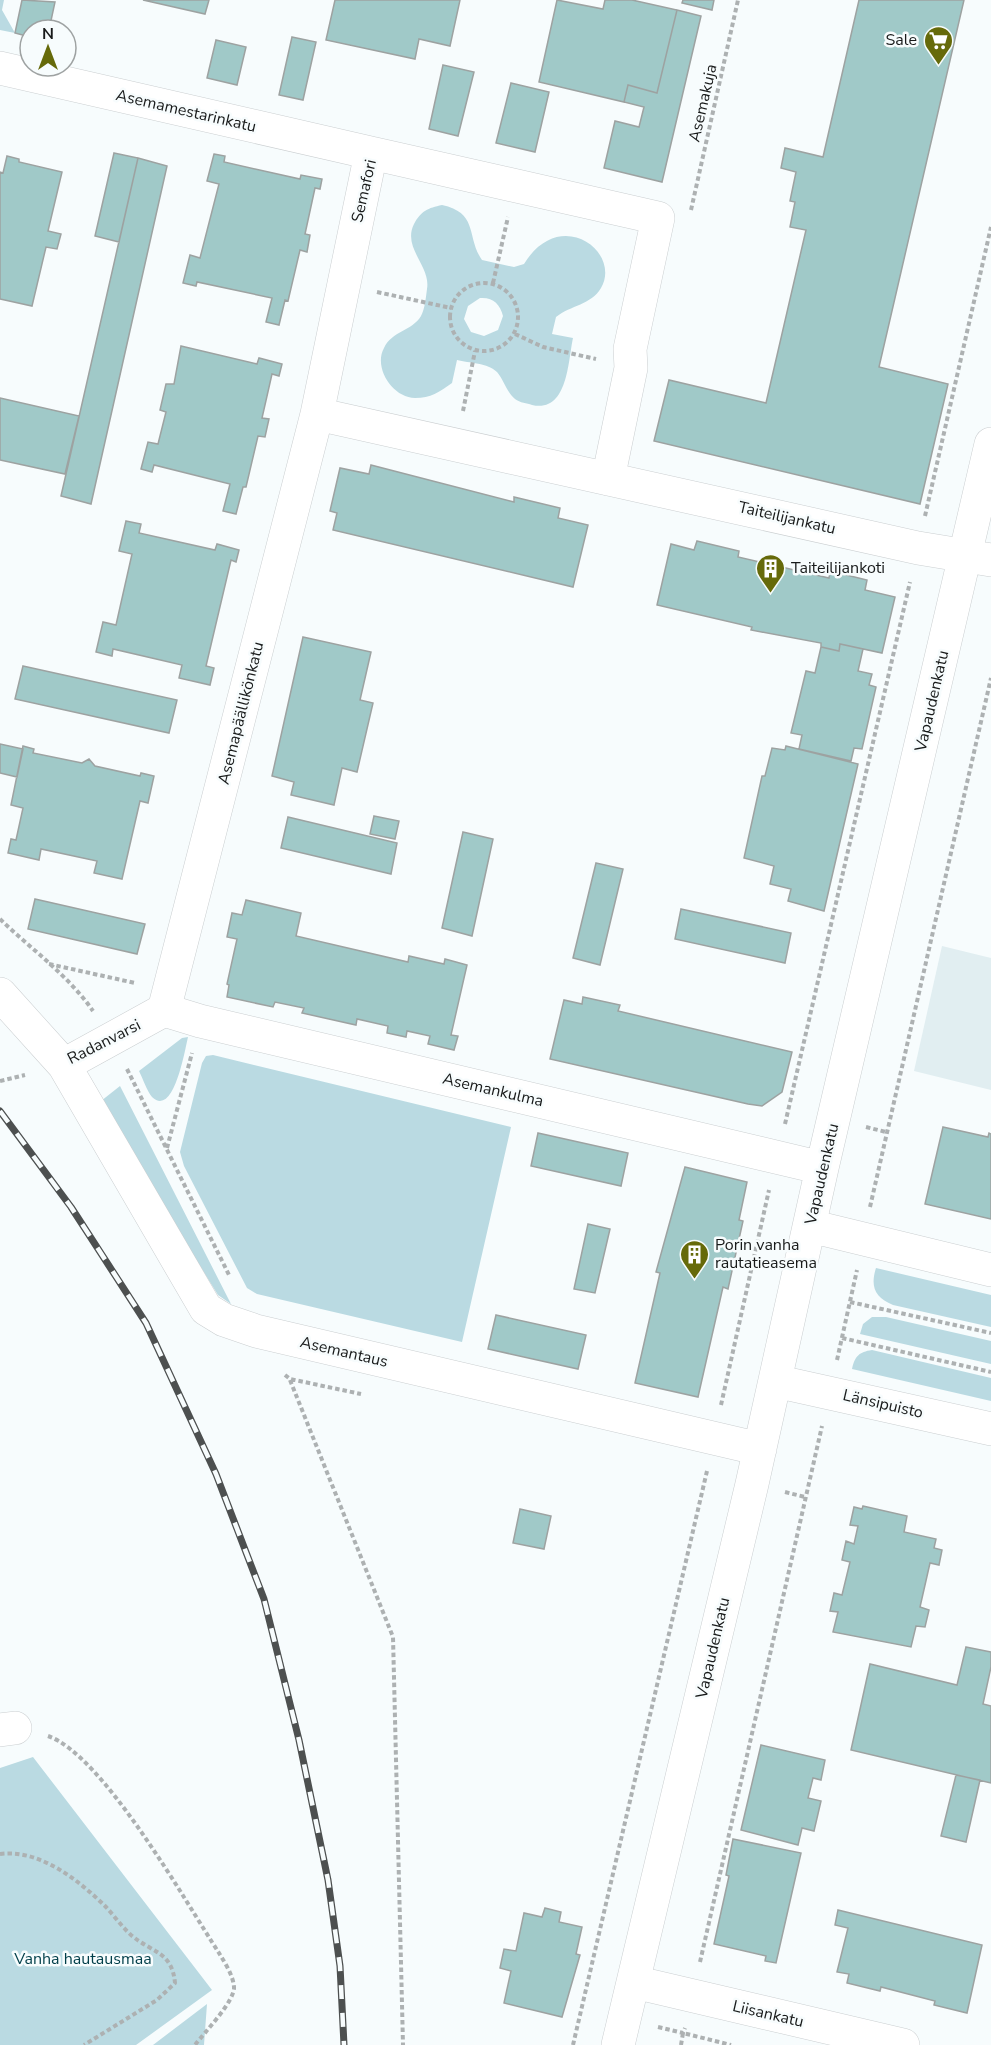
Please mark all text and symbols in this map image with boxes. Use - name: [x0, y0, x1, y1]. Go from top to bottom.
- north arrow: [18, 18, 78, 78]
- text: N: [42, 23, 54, 45]
- supermarket icon: Sale: [922, 24, 954, 66]
- place label: Sale: [886, 29, 917, 51]
- street label: Asemakuja: [683, 62, 723, 144]
- street label: Asemamestarinkatu: [114, 84, 258, 138]
- street label: Semafori: [346, 157, 382, 225]
- street label: Taiteilijankatu: [736, 496, 838, 540]
- building icon: Taiteilijankoti: [754, 552, 786, 594]
- place label: Taiteilijankoti: [791, 557, 885, 579]
- street label: Asemapäällikönkatu: [213, 639, 269, 787]
- street label: Vapaudenkatu: [909, 648, 954, 755]
- street label: Radanvarsi: [64, 1014, 144, 1070]
- street label: Asemankulma: [440, 1068, 546, 1112]
- street label: Vapaudenkatu: [799, 1121, 844, 1228]
- place label: Porin vanha rautatieasema: [715, 1234, 817, 1274]
- building icon: Porin vanha rautatieasema: [678, 1238, 710, 1280]
- street label: Asemantaus: [298, 1331, 390, 1373]
- street label: Länsipuisto: [841, 1384, 925, 1424]
- street label: Vapaudenkatu: [690, 1595, 735, 1702]
- park label: Vanha hautausmaa: [13, 1948, 152, 1970]
- street label: Liisankatu: [730, 1995, 806, 2033]

